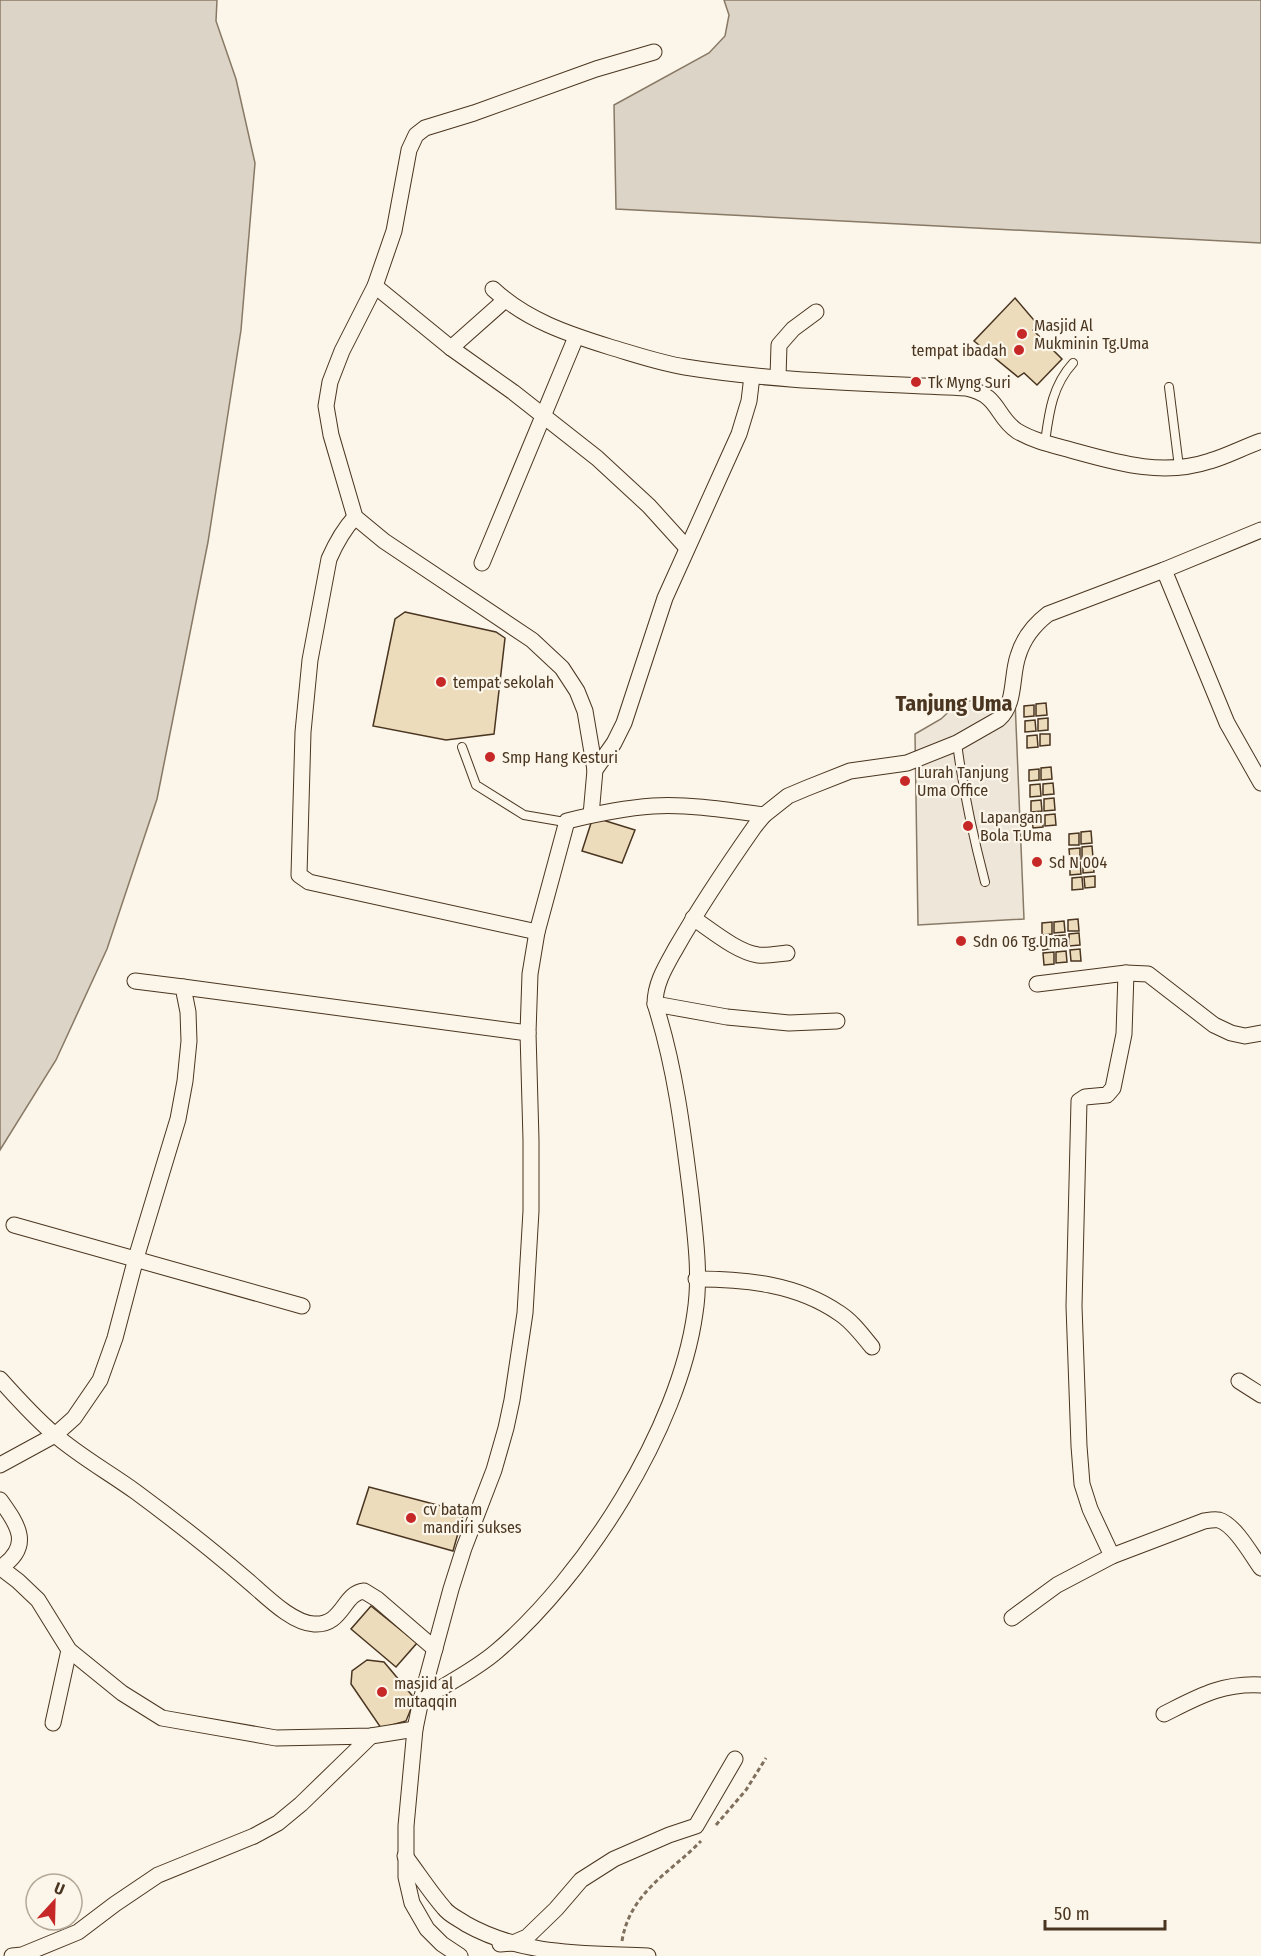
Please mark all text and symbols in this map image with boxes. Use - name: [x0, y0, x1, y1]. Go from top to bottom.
- place label: Masjid Al Mukminin Tg.Uma: [1034, 316, 1149, 353]
- marker: Masjid Al Mukminin Tg.Uma: [1015, 327, 1029, 341]
- place label: tempat ibadah: [912, 341, 1007, 360]
- marker: tempat ibadah: [1012, 343, 1026, 357]
- place label: Tk Myng Suri: [928, 373, 1011, 392]
- marker: Tk Myng Suri: [909, 375, 923, 389]
- place label: tempat sekolah: [453, 673, 554, 692]
- marker: tempat sekolah: [434, 675, 448, 689]
- district label: Tanjung Uma: [896, 690, 1013, 717]
- place label: Smp Hang Kesturi: [502, 748, 618, 767]
- marker: Smp Hang Kesturi: [483, 750, 497, 764]
- place label: Lurah Tanjung Uma Office: [917, 763, 1009, 800]
- marker: Lurah Tanjung Uma Office: [898, 774, 912, 788]
- place label: Lapangan Bola T.Uma: [980, 808, 1052, 845]
- marker: Lapangan Bola T.Uma: [961, 819, 975, 833]
- place label: Sd N 004: [1049, 853, 1107, 872]
- marker: Sd N 004: [1030, 855, 1044, 869]
- place label: Sdn 06 Tg.Uma: [973, 932, 1069, 951]
- marker: Sdn 06 Tg.Uma: [954, 934, 968, 948]
- place label: cv batam mandiri sukses: [423, 1500, 522, 1537]
- marker: cv batam mandiri sukses: [404, 1511, 418, 1525]
- place label: masjid al mutaqqin: [394, 1674, 457, 1711]
- marker: masjid al mutaqqin: [375, 1685, 389, 1699]
- north arrow: [24, 1872, 84, 1932]
- text: U: [52, 1878, 67, 1899]
- scale bar: [1045, 1893, 1165, 1931]
- text: 50 m: [1054, 1903, 1090, 1925]

